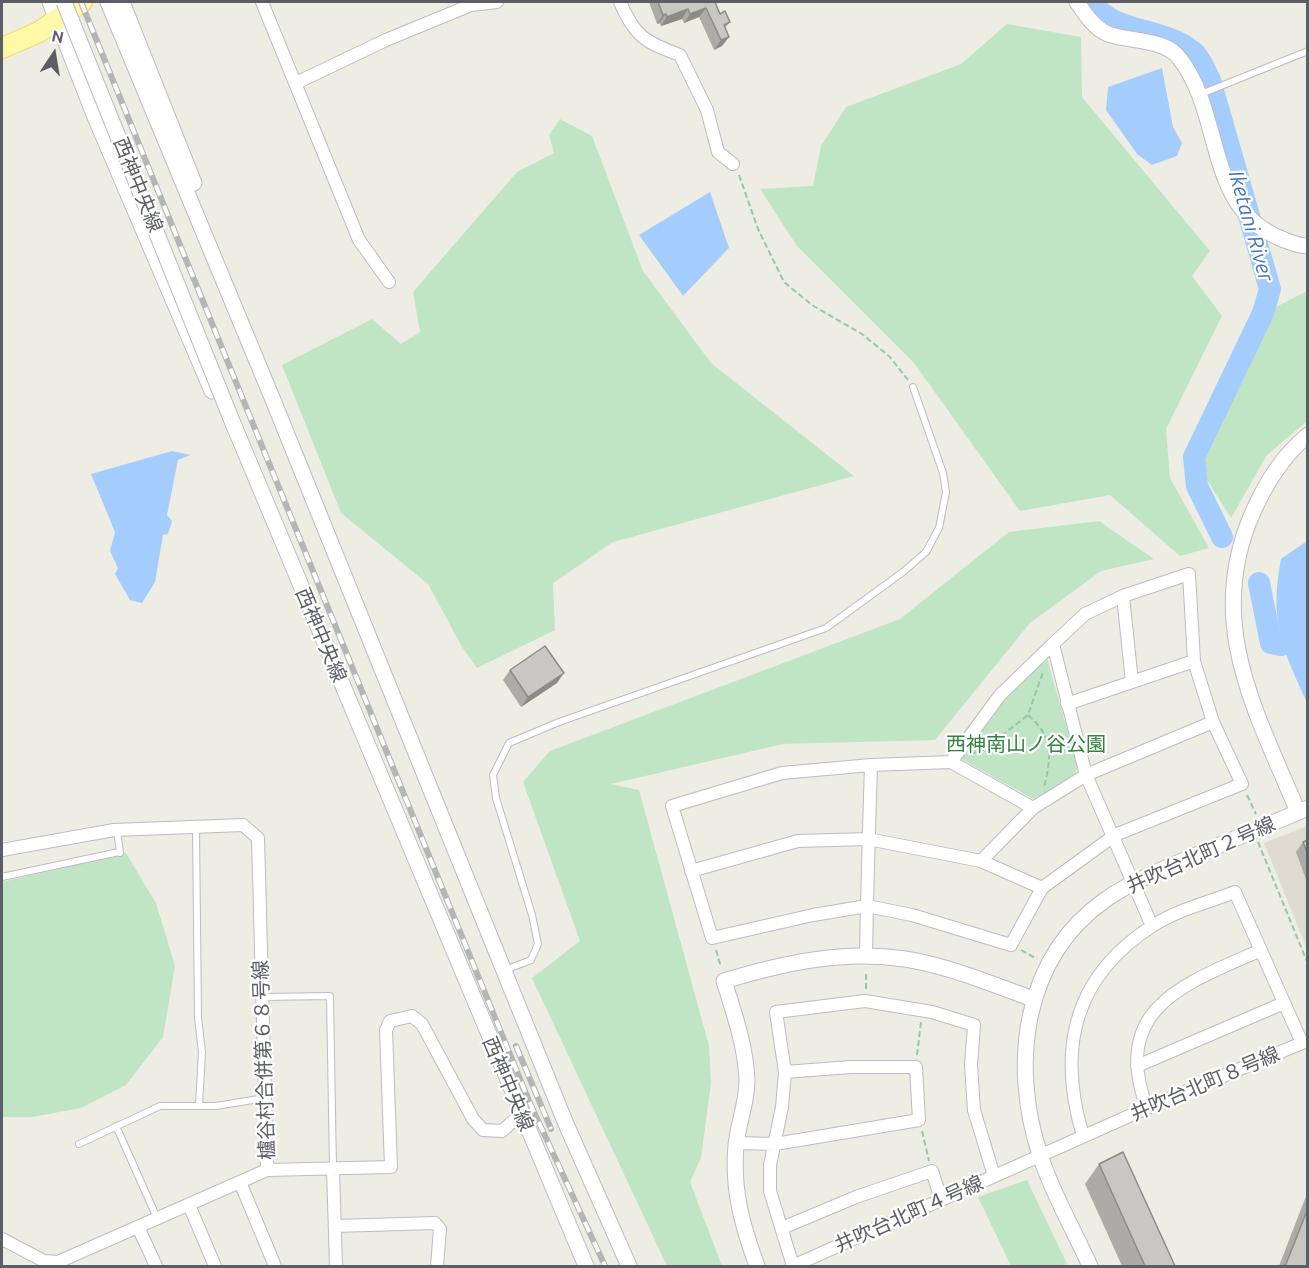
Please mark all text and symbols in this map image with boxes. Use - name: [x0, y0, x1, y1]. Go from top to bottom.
- north arrow: [24, 24, 84, 84]
- text: N: [50, 26, 65, 46]
- street label: 西神中央線: [108, 134, 168, 236]
- water label: Iketani River: [1223, 168, 1279, 284]
- street label: 西神中央線: [290, 584, 352, 686]
- park label: 西神南山ノ谷公園: [946, 732, 1106, 756]
- street label: 井吹台北町２号線: [1123, 811, 1279, 899]
- street label: 櫨谷村合併第６８号線: [249, 960, 279, 1160]
- street label: 西神中央線: [477, 1033, 539, 1135]
- street label: 井吹台北町８号線: [1127, 1042, 1283, 1126]
- street label: 井吹台北町４号線: [831, 1170, 987, 1258]

